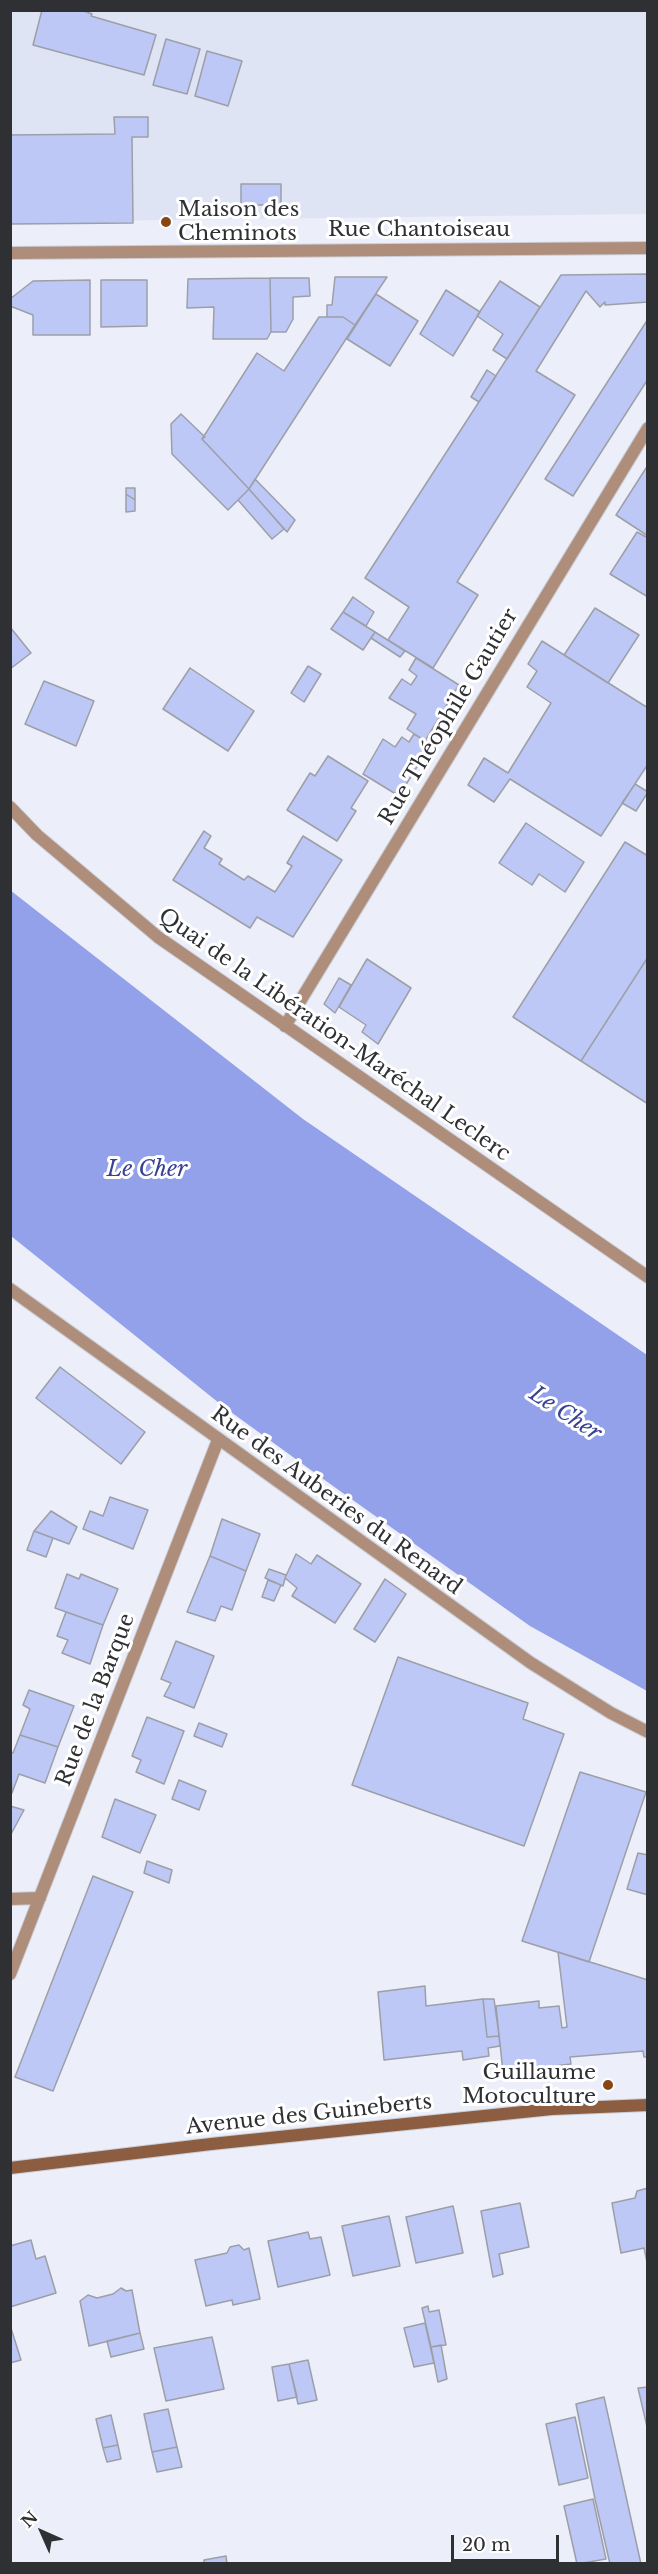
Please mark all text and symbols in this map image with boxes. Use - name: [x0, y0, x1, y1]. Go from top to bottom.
- place label: Maison des Cheminots: [178, 197, 299, 247]
- marker: Maison des Cheminots: [159, 215, 173, 229]
- street label: Rue Chantoiseau: [328, 217, 510, 243]
- street label: Rue Théophile Gautier: [374, 604, 524, 830]
- street label: Quai de la Libération-Maréchal Leclerc: [153, 903, 515, 1167]
- water label: Le Cher: [107, 1157, 187, 1183]
- water label: Le Cher: [524, 1381, 606, 1447]
- street label: Rue des Auberies du Renard: [206, 1402, 466, 1600]
- street label: Rue de la Barque: [51, 1610, 141, 1790]
- place label: Guillaume Motoculture: [462, 2060, 596, 2110]
- marker: Guillaume Motoculture: [601, 2078, 615, 2092]
- street label: Avenue des Guineberts: [185, 2090, 433, 2140]
- north arrow: [12, 2502, 72, 2562]
- text: N: [17, 2507, 42, 2532]
- scale bar: [454, 2523, 562, 2561]
- text: 20 m: [462, 2534, 510, 2556]

